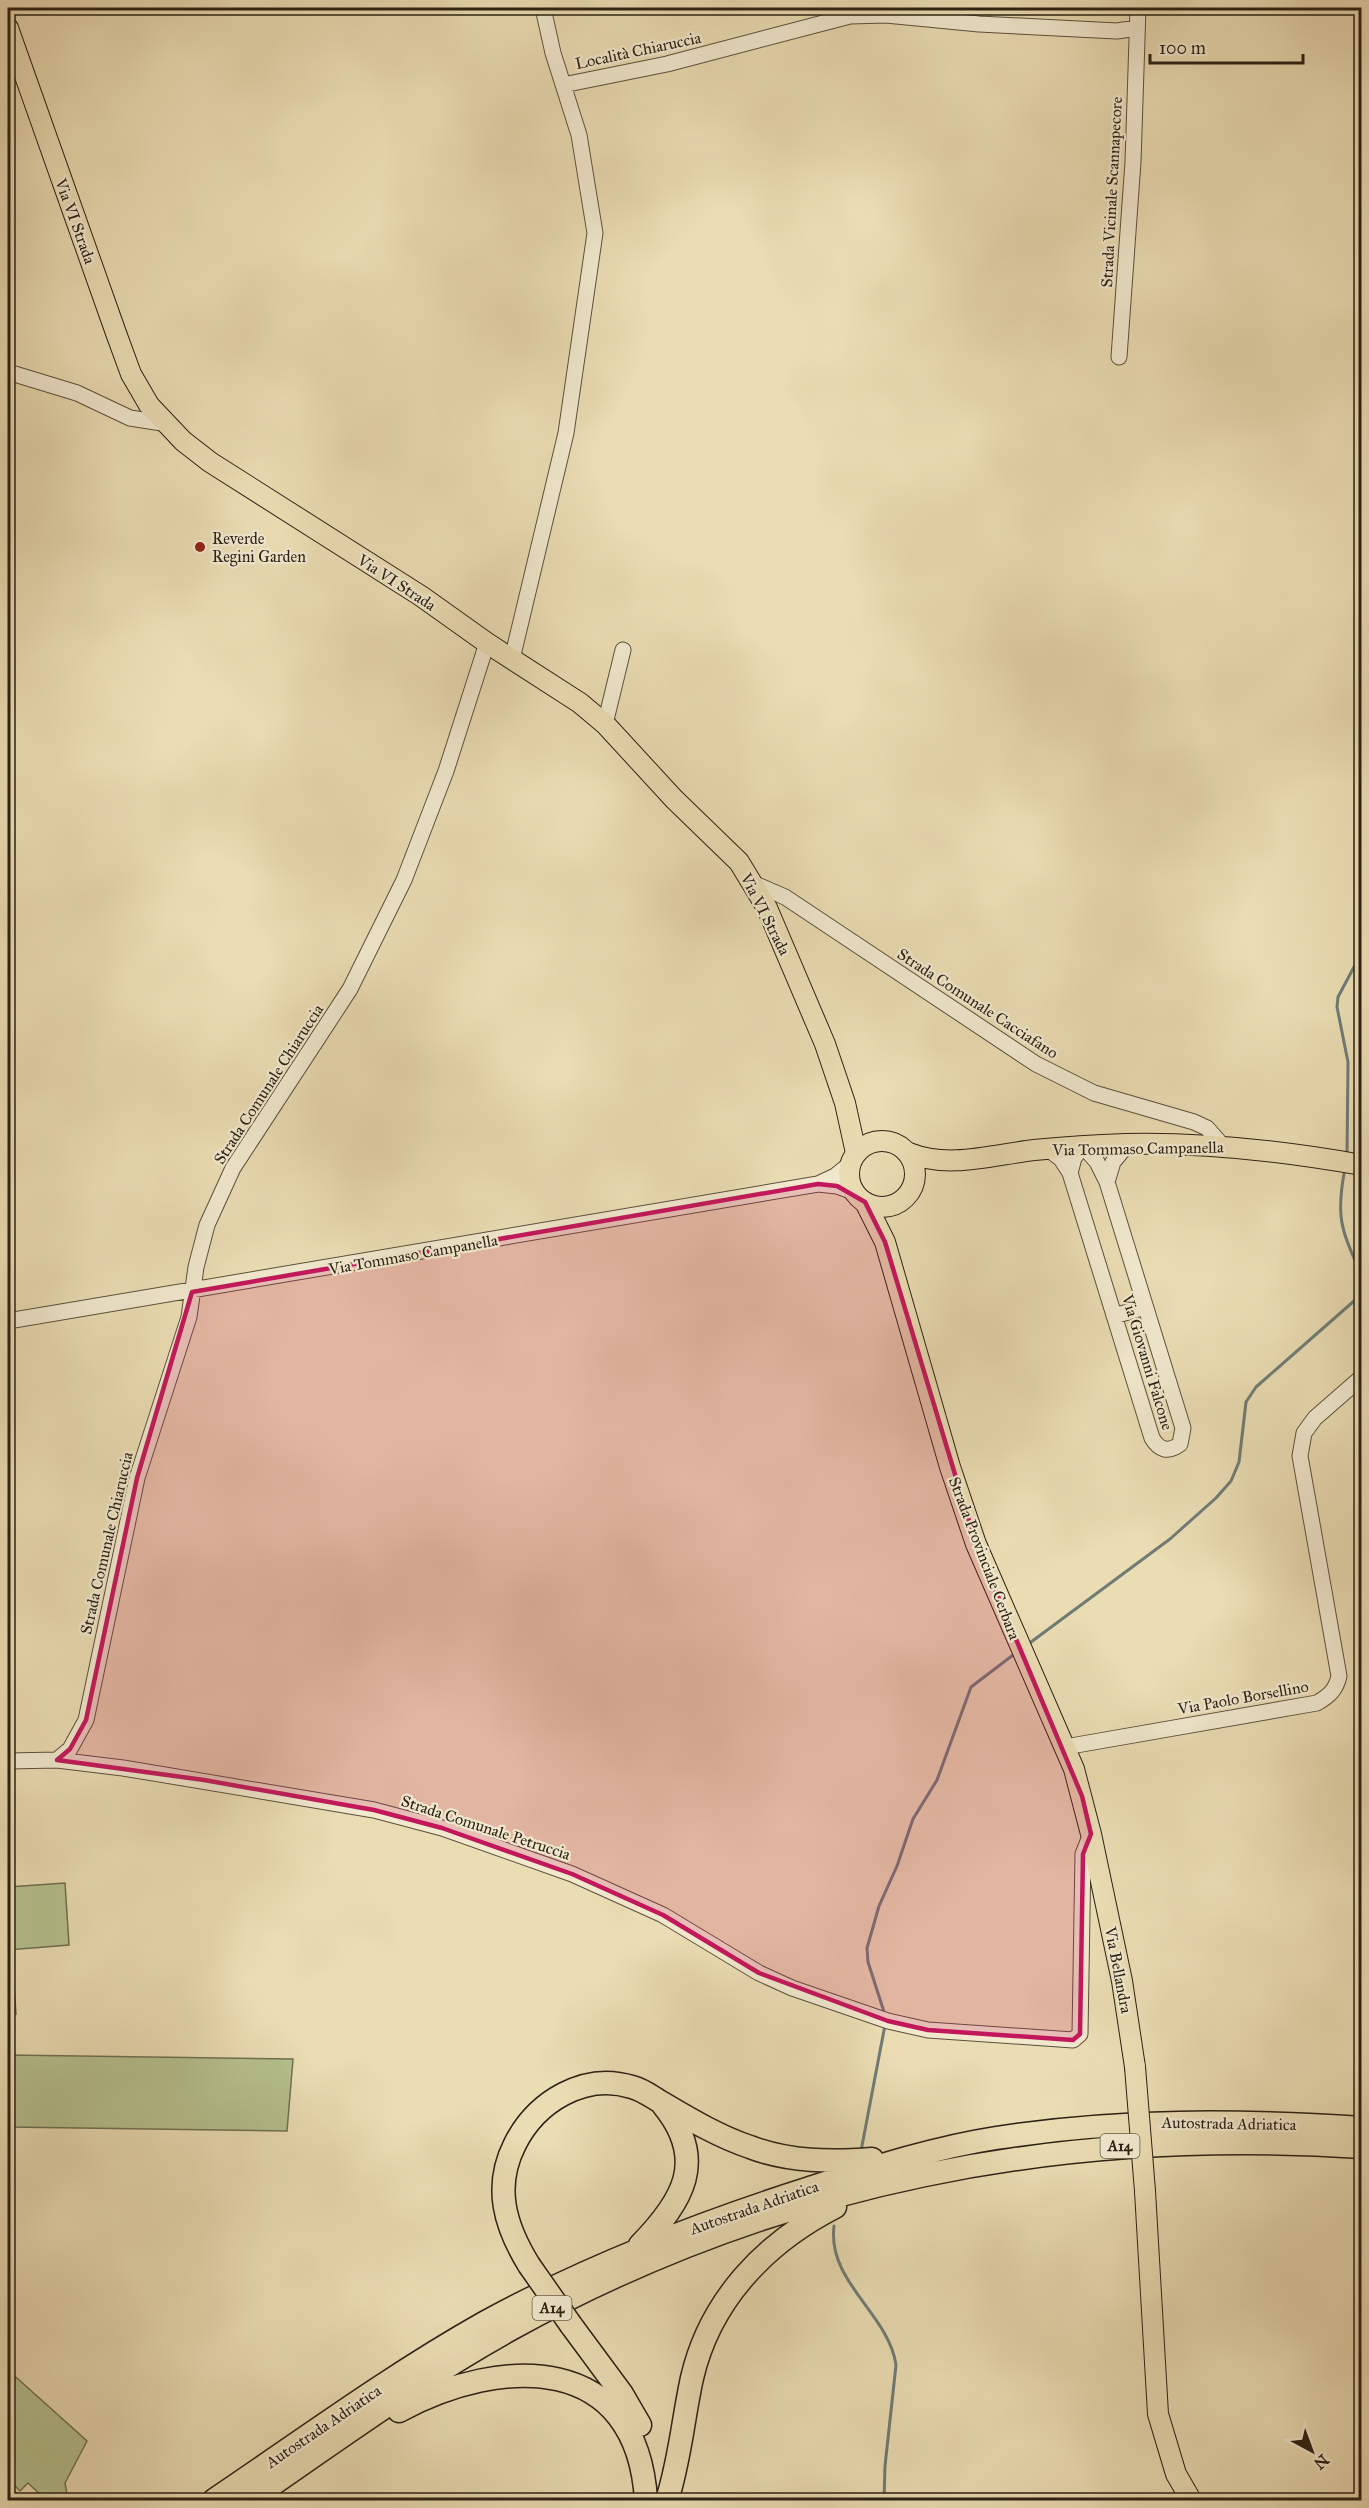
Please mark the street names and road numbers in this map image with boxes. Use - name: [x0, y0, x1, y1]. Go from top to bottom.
- street label: Località Chiaruccia: [573, 28, 703, 73]
- street label: Strada Vicinale Scannapecore: [1097, 96, 1126, 288]
- street label: Via VI Strada: [51, 175, 100, 267]
- street label: Via VI Strada: [353, 550, 440, 615]
- street label: Via VI Strada: [736, 869, 794, 959]
- street label: Strada Comunale Cacciafano: [894, 944, 1062, 1063]
- street label: Strada Comunale Chiaruccia: [210, 1001, 327, 1168]
- street label: Via Tommaso Campanella: [1051, 1138, 1224, 1160]
- street label: Via Tommaso Campanella: [326, 1230, 499, 1279]
- street label: Via Giovanni Falcone: [1118, 1291, 1177, 1433]
- street label: Strada Comunale Chiaruccia: [76, 1450, 137, 1636]
- street label: Strada Provinciale Cerbara: [945, 1474, 1024, 1642]
- street label: Via Paolo Borsellino: [1175, 1677, 1310, 1719]
- street label: Strada Comunale Petruccia: [399, 1791, 573, 1864]
- street label: Via Bellandra: [1101, 1924, 1136, 2015]
- street label: Autostrada Adriatica: [1160, 2113, 1297, 2134]
- road number: A14: [1100, 2134, 1140, 2158]
- street label: Autostrada Adriatica: [686, 2176, 821, 2239]
- road number: A14: [532, 2296, 572, 2320]
- street label: Autostrada Adriatica: [261, 2381, 385, 2473]

